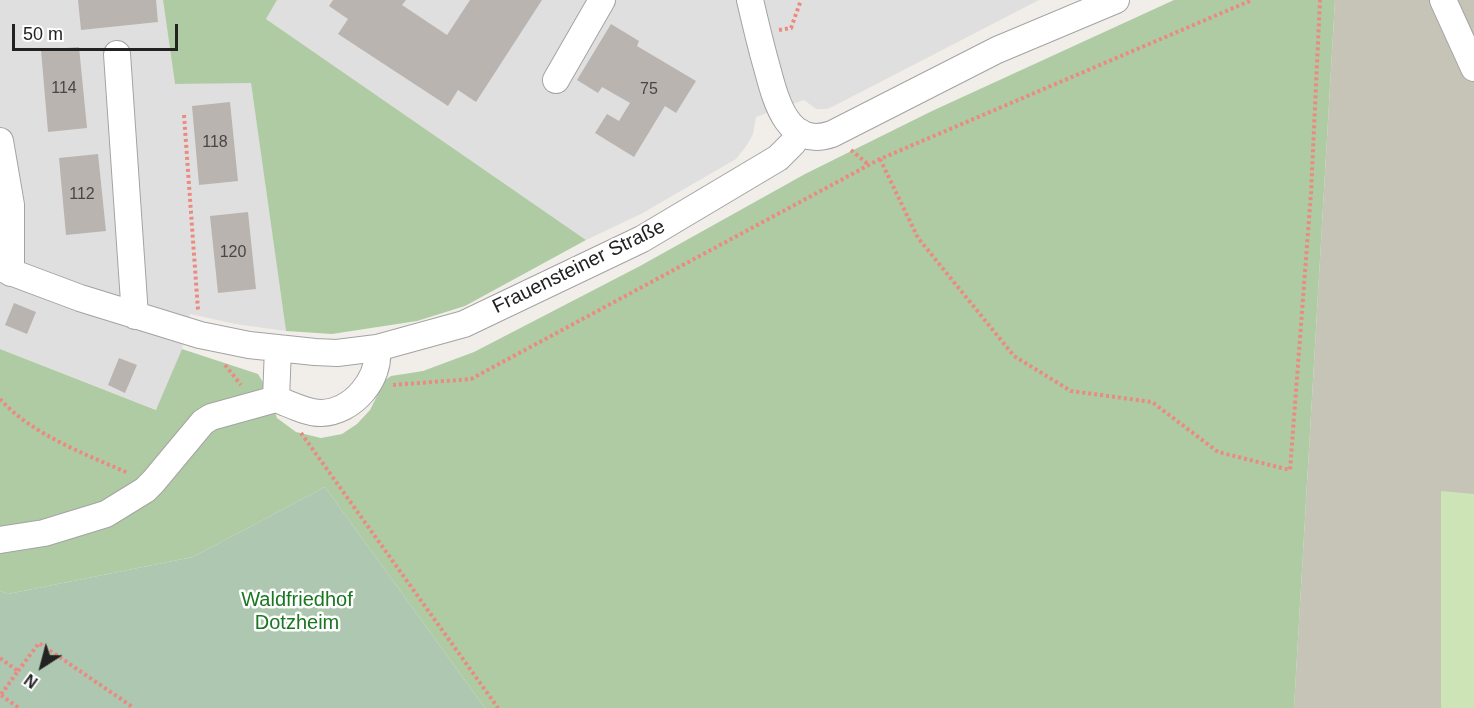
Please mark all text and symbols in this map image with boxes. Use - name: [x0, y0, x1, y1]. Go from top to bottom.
- scale bar: [15, 12, 182, 50]
- text: 50 m: [23, 24, 63, 44]
- house number: 114: [51, 79, 77, 99]
- house number: 75: [640, 80, 658, 100]
- house number: 118: [202, 133, 228, 153]
- house number: 112: [69, 185, 95, 205]
- street label: Frauensteiner Straße: [489, 215, 669, 319]
- house number: 120: [220, 243, 246, 263]
- park label: Waldfriedhof Dotzheim: [241, 588, 353, 635]
- north arrow: [12, 636, 72, 696]
- text: N: [21, 671, 41, 691]

